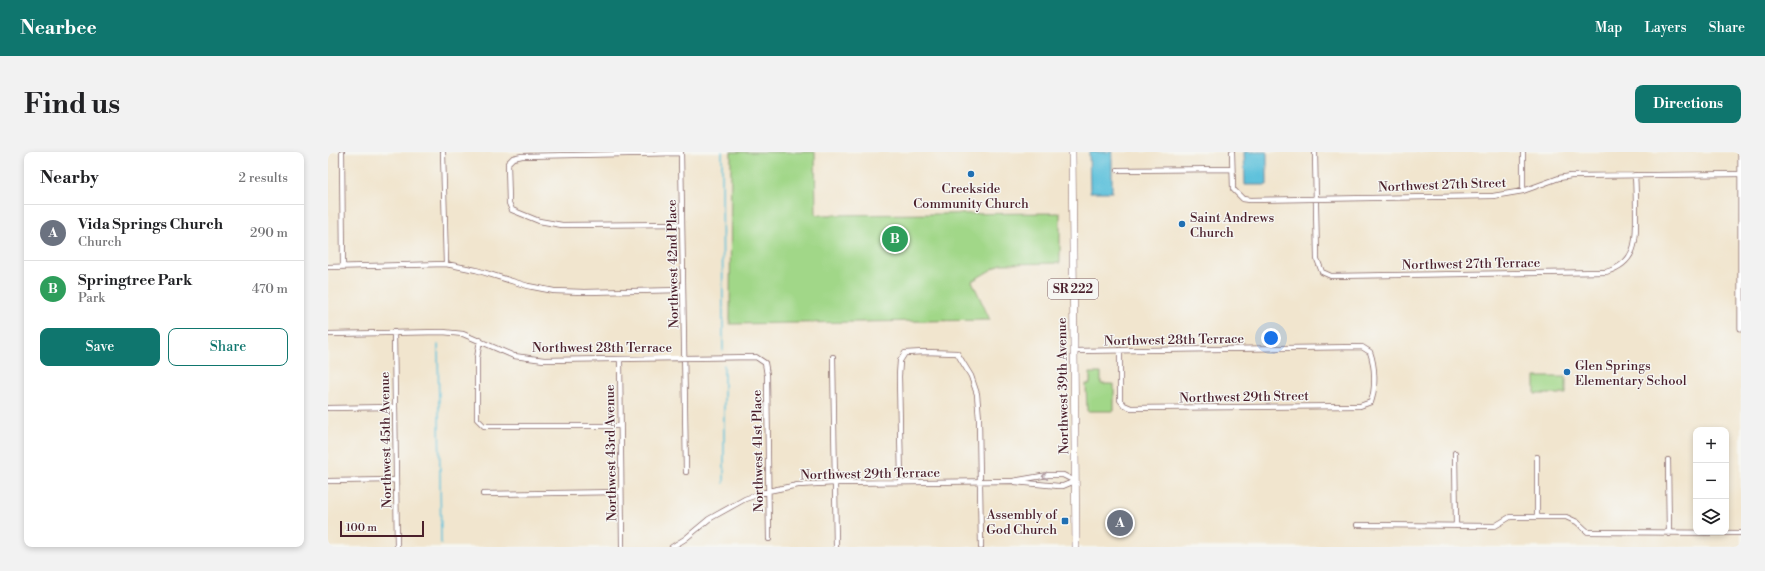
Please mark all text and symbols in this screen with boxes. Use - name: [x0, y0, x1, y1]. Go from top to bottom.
- text: Nearbee: [20, 16, 97, 40]
- text: Map: [1595, 19, 1622, 37]
- text: Layers: [1644, 19, 1687, 37]
- text: Share: [1709, 19, 1745, 37]
- button: Directions: [1635, 85, 1741, 123]
- text: Find us: [24, 87, 120, 122]
- text: Nearby: [40, 167, 99, 189]
- marker: Creekside Community Church: [966, 169, 976, 179]
- text: 2 results: [239, 170, 288, 186]
- street label: Northwest 27th Street: [1378, 175, 1507, 195]
- place label: Creekside Community Church: [913, 181, 1029, 212]
- street label: Northwest 42nd Place: [664, 199, 682, 329]
- place label: Saint Andrews Church: [1190, 210, 1275, 241]
- text: Vida Springs Church: [78, 215, 223, 234]
- marker: Saint Andrews Church: [1177, 219, 1187, 229]
- pin: B: [882, 224, 908, 254]
- text: A: [48, 225, 58, 241]
- text: 290 m: [250, 225, 288, 241]
- text: Church: [78, 234, 122, 250]
- street label: Northwest 27th Terrace: [1402, 255, 1541, 273]
- text: Springtree Park: [78, 271, 192, 290]
- road number: SR 222: [1048, 279, 1098, 299]
- text: B: [48, 281, 58, 297]
- text: 470 m: [252, 281, 288, 297]
- text: Park: [78, 290, 105, 306]
- street label: Northwest 39th Avenue: [1054, 317, 1072, 455]
- button: Save: [40, 328, 160, 366]
- button: Share: [168, 328, 288, 366]
- your location: [1261, 328, 1281, 348]
- street label: Northwest 28th Terrace: [1104, 331, 1245, 349]
- street label: Northwest 28th Terrace: [532, 340, 672, 356]
- place label: Glen Springs Elementary School: [1575, 358, 1687, 389]
- marker: Glen Springs Elementary School: [1562, 367, 1572, 377]
- street label: Northwest 45th Avenue: [377, 371, 395, 508]
- street label: Northwest 43rd Avenue: [602, 384, 620, 522]
- street label: Northwest 29th Street: [1179, 388, 1309, 406]
- street label: Northwest 41st Place: [749, 389, 767, 512]
- map controls: [1693, 427, 1729, 535]
- button: +: [1693, 427, 1729, 463]
- button: −: [1693, 463, 1729, 499]
- street label: Northwest 29th Terrace: [800, 465, 941, 483]
- one-way arrow: [1041, 471, 1048, 480]
- button: layers: [1693, 499, 1729, 535]
- place label: Assembly of God Church: [986, 507, 1058, 538]
- pin: A: [1107, 508, 1133, 538]
- marker: Assembly of God Church: [1060, 516, 1070, 526]
- scale bar: [340, 519, 424, 538]
- text: 100 m: [346, 521, 377, 535]

